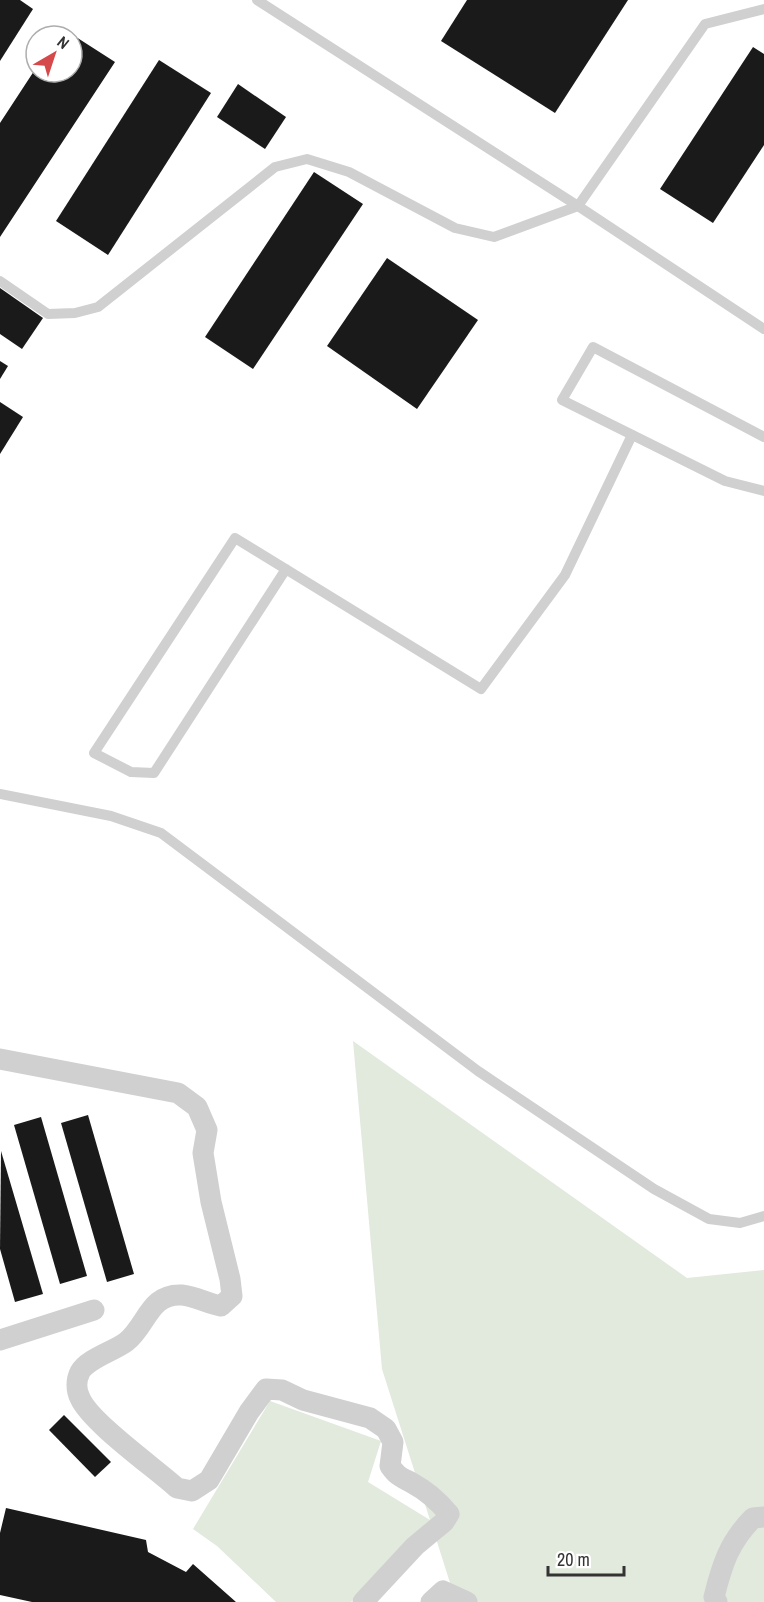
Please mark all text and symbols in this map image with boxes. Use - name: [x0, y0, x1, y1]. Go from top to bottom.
- north arrow: [24, 24, 84, 84]
- text: N: [53, 31, 74, 54]
- scale bar: [548, 1539, 624, 1577]
- text: 20 m: [557, 1547, 590, 1572]

